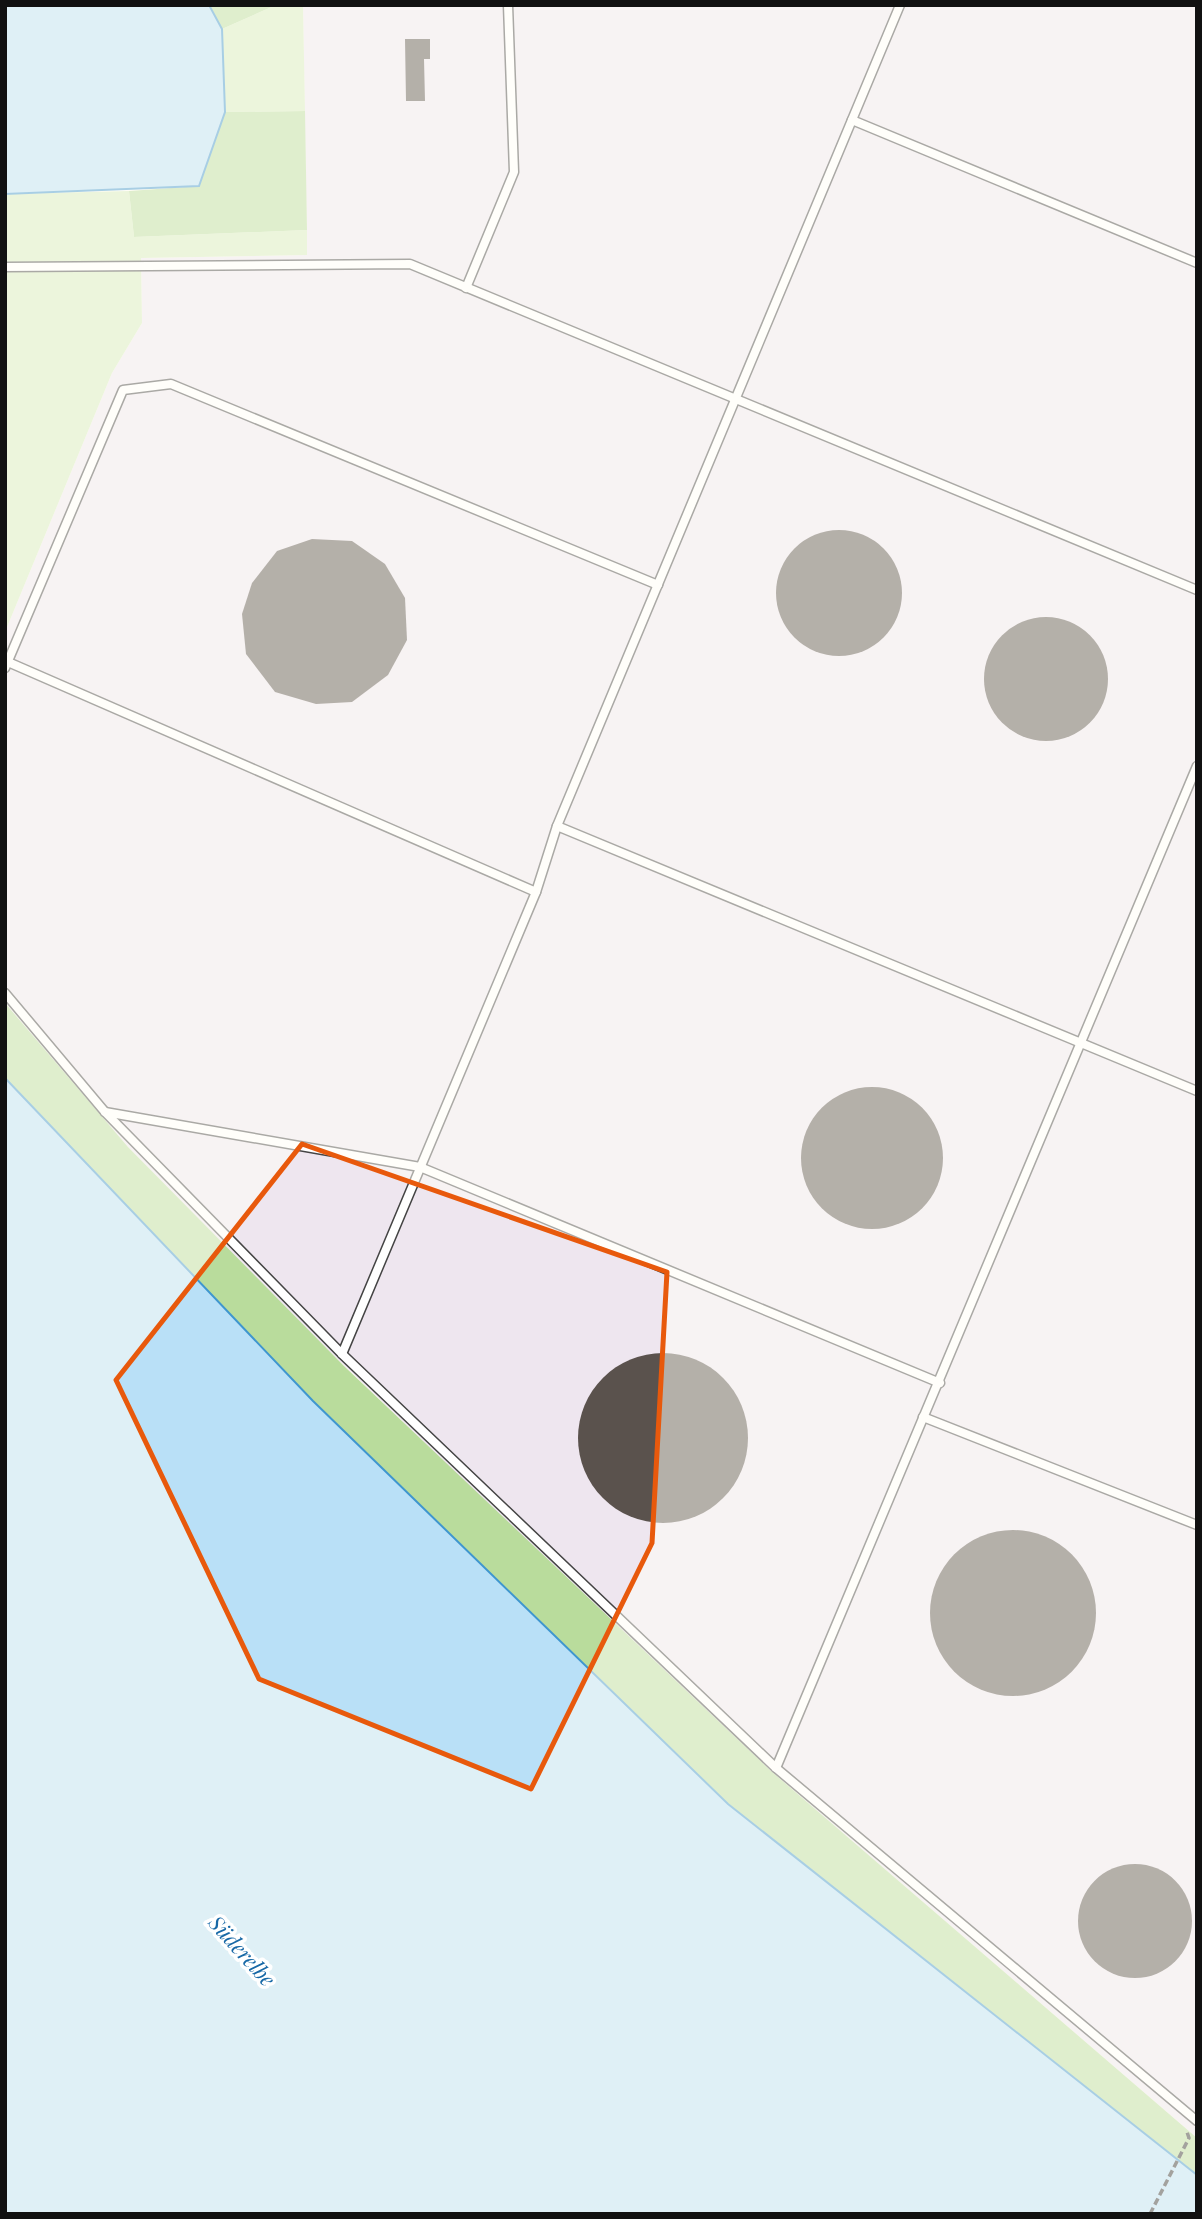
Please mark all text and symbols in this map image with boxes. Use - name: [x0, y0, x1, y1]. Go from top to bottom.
- water label: Süderelbe: [203, 1908, 282, 1992]

